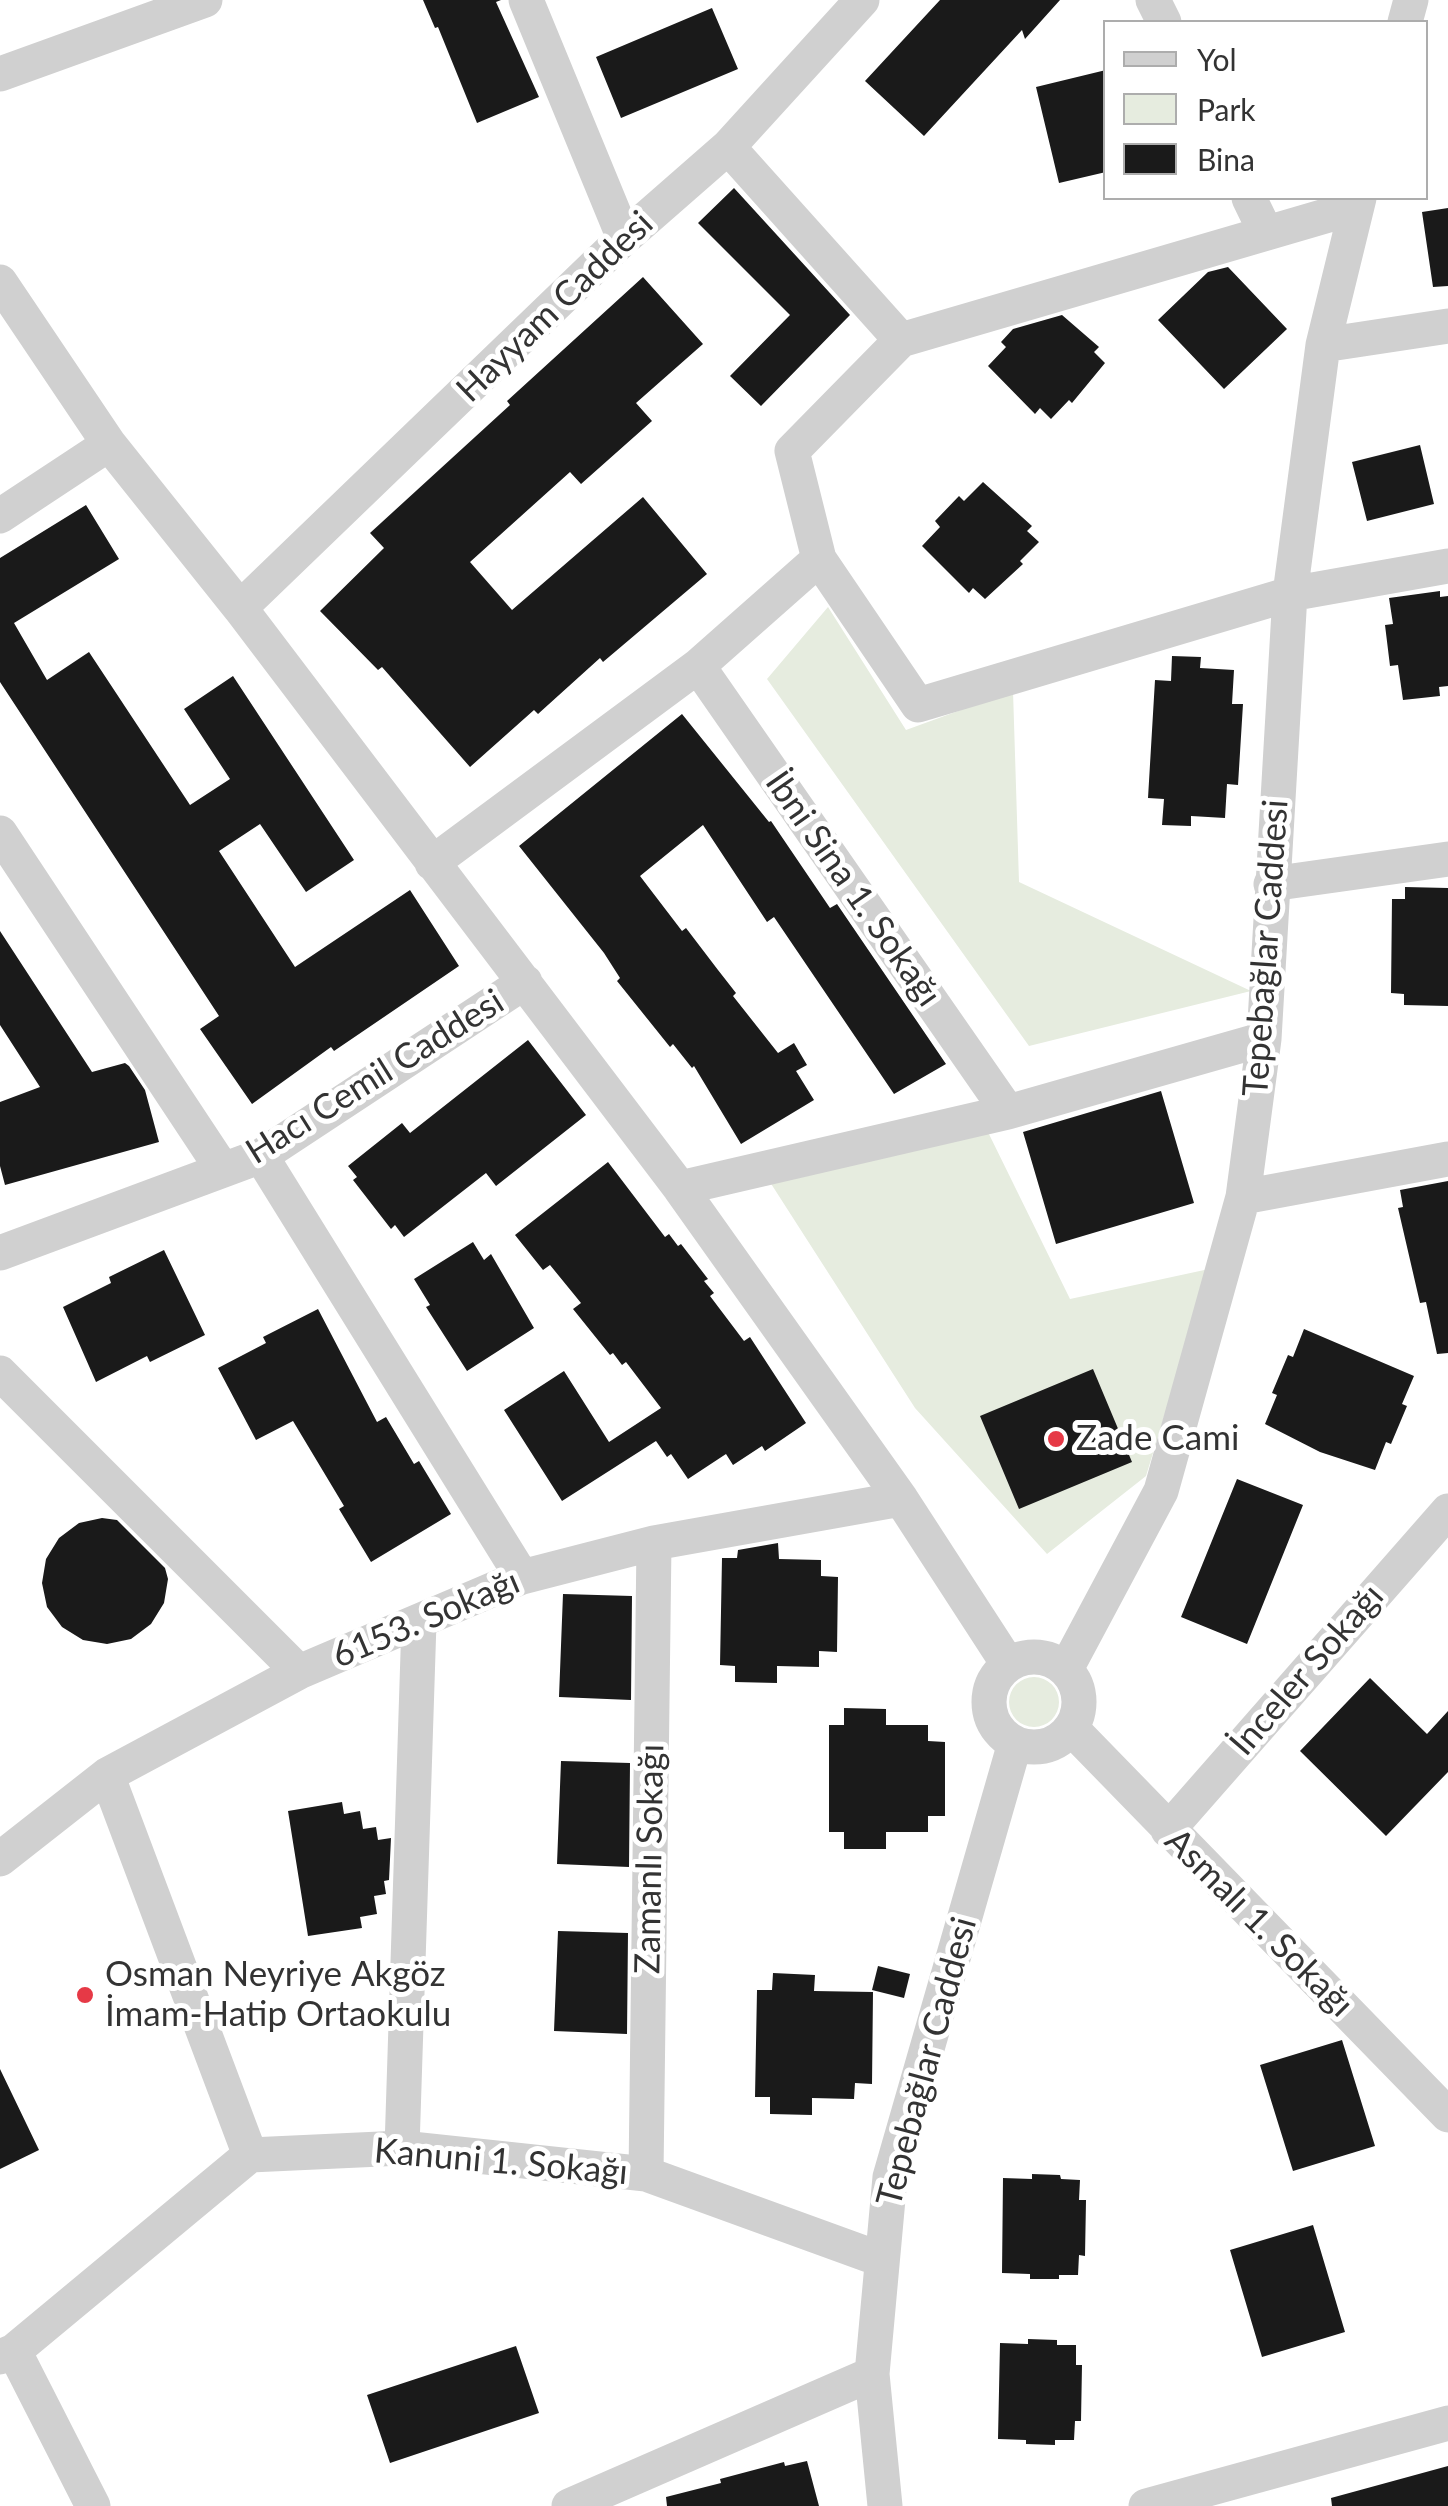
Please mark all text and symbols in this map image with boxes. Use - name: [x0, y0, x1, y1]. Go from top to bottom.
- legend: [1103, 20, 1428, 200]
- text: Yol: [1197, 41, 1237, 77]
- text: Park: [1197, 91, 1256, 127]
- text: Bina: [1197, 141, 1255, 177]
- street label: Hayyam Caddesi: [448, 203, 662, 411]
- street label: İbni Sina 1. Sokağı: [756, 763, 950, 1015]
- street label: Tepebağlar Caddesi: [1235, 798, 1297, 1098]
- street label: Hacı Cemil Caddesi: [239, 981, 511, 1173]
- place label: Zade Cami: [1076, 1418, 1239, 1460]
- marker: Zade Cami: [1045, 1428, 1067, 1450]
- street label: 6153. Sokağı: [326, 1561, 526, 1677]
- street label: İnceler Sokağı: [1221, 1576, 1393, 1764]
- street label: Zamanlı Sokağı: [627, 1744, 673, 1974]
- street label: Asmalı 1. Sokağı: [1156, 1820, 1362, 2026]
- street label: Tepebağlar Caddesi: [868, 1913, 986, 2211]
- place label: Osman Neyriye Akgöz İmam-Hatip Ortaokulu: [105, 1954, 451, 2036]
- marker: Osman Neyriye Akgöz İmam-Hatip Ortaokulu: [74, 1984, 96, 2006]
- street label: Kanuni 1. Sokağı: [372, 2130, 630, 2194]

